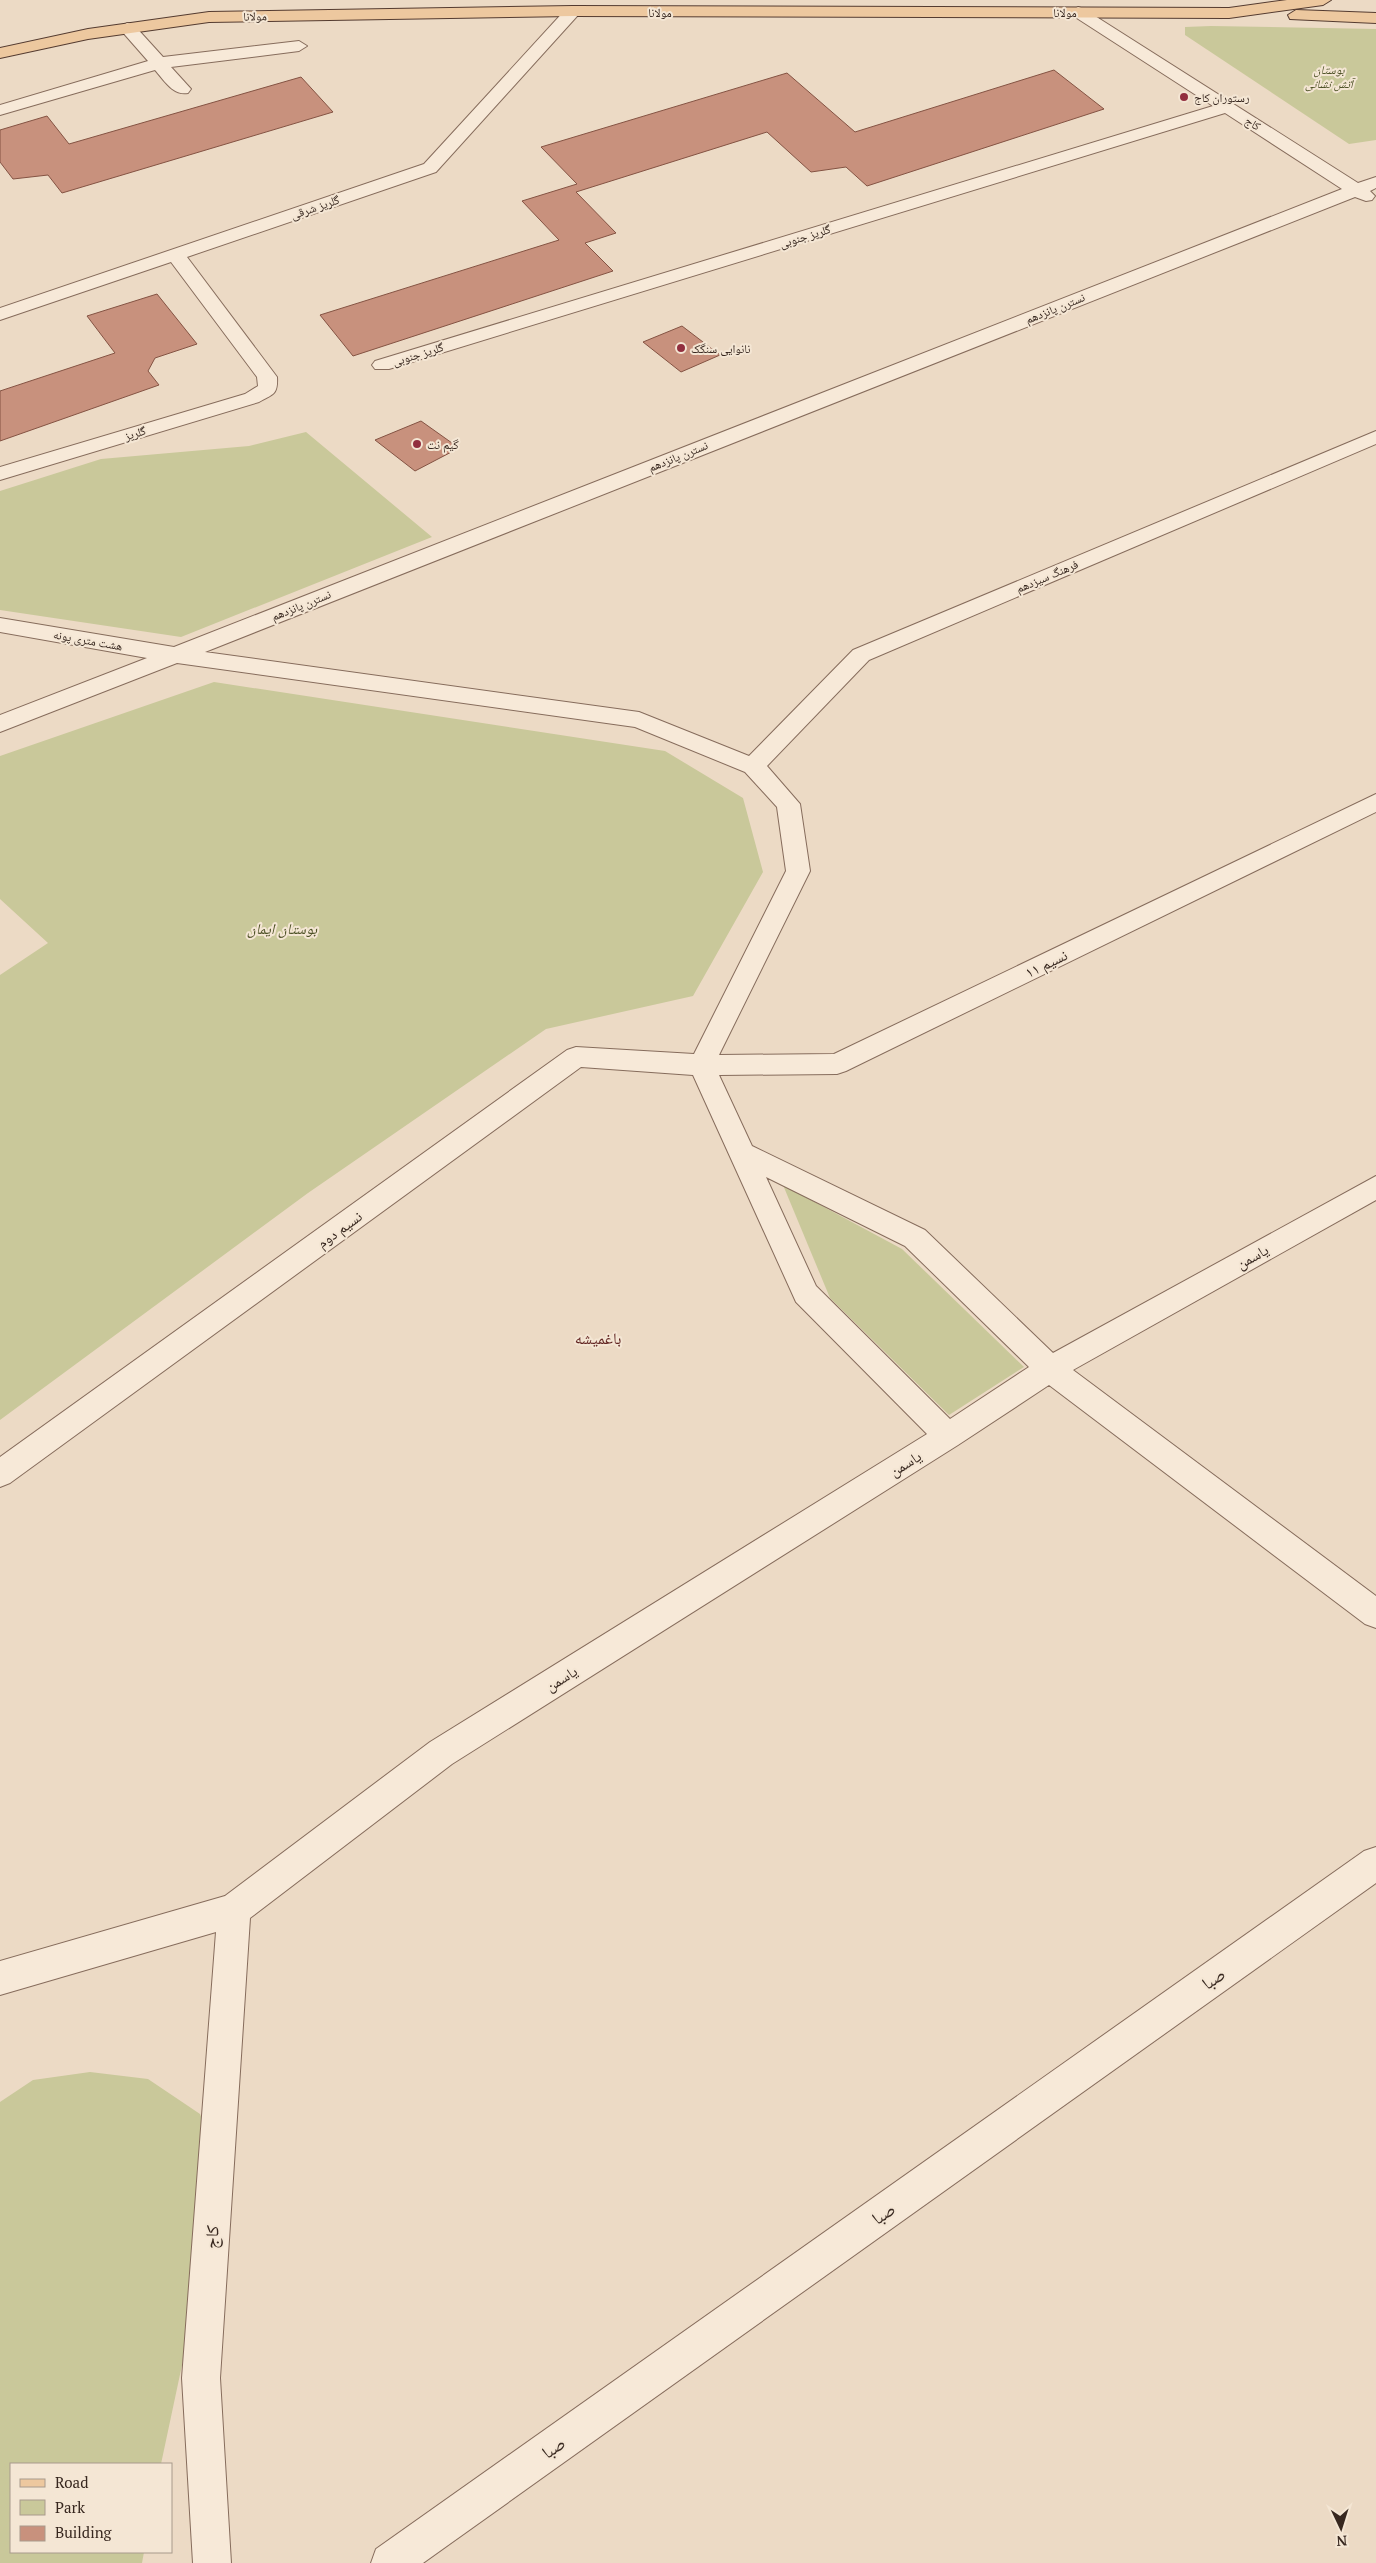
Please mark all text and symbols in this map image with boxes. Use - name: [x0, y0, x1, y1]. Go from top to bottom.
- street label: مولانا: [648, 5, 672, 20]
- street label: مولانا: [1053, 5, 1077, 20]
- street label: مولانا: [243, 8, 267, 24]
- park label: بوستان آتش نشانی: [1305, 62, 1356, 92]
- place label: رستوران کاج: [1194, 90, 1250, 105]
- marker: رستوران کاج: [1178, 91, 1190, 103]
- street label: کاج: [1242, 112, 1264, 134]
- street label: گلریز شرقی: [289, 192, 341, 223]
- street label: گلریز جنوبی: [777, 221, 833, 251]
- street label: نسترن پانزدهم: [1023, 289, 1087, 328]
- street label: گلریز جنوبی: [390, 339, 446, 369]
- place label: نانوایی سنگک: [691, 341, 751, 356]
- marker: نانوایی سنگک: [675, 342, 687, 354]
- street label: گلریز: [121, 423, 148, 444]
- place label: گیم نت: [427, 437, 459, 453]
- street label: نسترن پانزدهم: [646, 437, 710, 476]
- marker: گیم نت: [411, 438, 423, 450]
- street label: فرهنگ سیزدهم: [1014, 556, 1081, 597]
- street label: نسترن پانزدهم: [269, 586, 333, 625]
- street label: هشت متری پونه: [52, 627, 124, 654]
- park label: بوستان ایمان: [247, 918, 318, 938]
- street label: نسیم ۱۱: [1022, 944, 1071, 983]
- street label: نسیم دوم: [312, 1206, 366, 1253]
- street label: یاسمن: [1232, 1239, 1272, 1274]
- district label: باغمیشه: [575, 1327, 621, 1349]
- street label: یاسمن: [885, 1445, 925, 1481]
- street label: یاسمن: [541, 1660, 581, 1696]
- street label: صبا: [1196, 1961, 1230, 1995]
- street label: صبا: [866, 2196, 900, 2230]
- street label: کاج: [198, 2224, 225, 2250]
- street label: صبا: [536, 2430, 570, 2464]
- legend: [10, 2463, 172, 2553]
- text: Road: [55, 2472, 88, 2492]
- text: Park: [55, 2497, 85, 2517]
- north arrow: [1316, 2503, 1366, 2553]
- text: Building: [55, 2522, 113, 2542]
- text: N: [1336, 2532, 1348, 2551]

